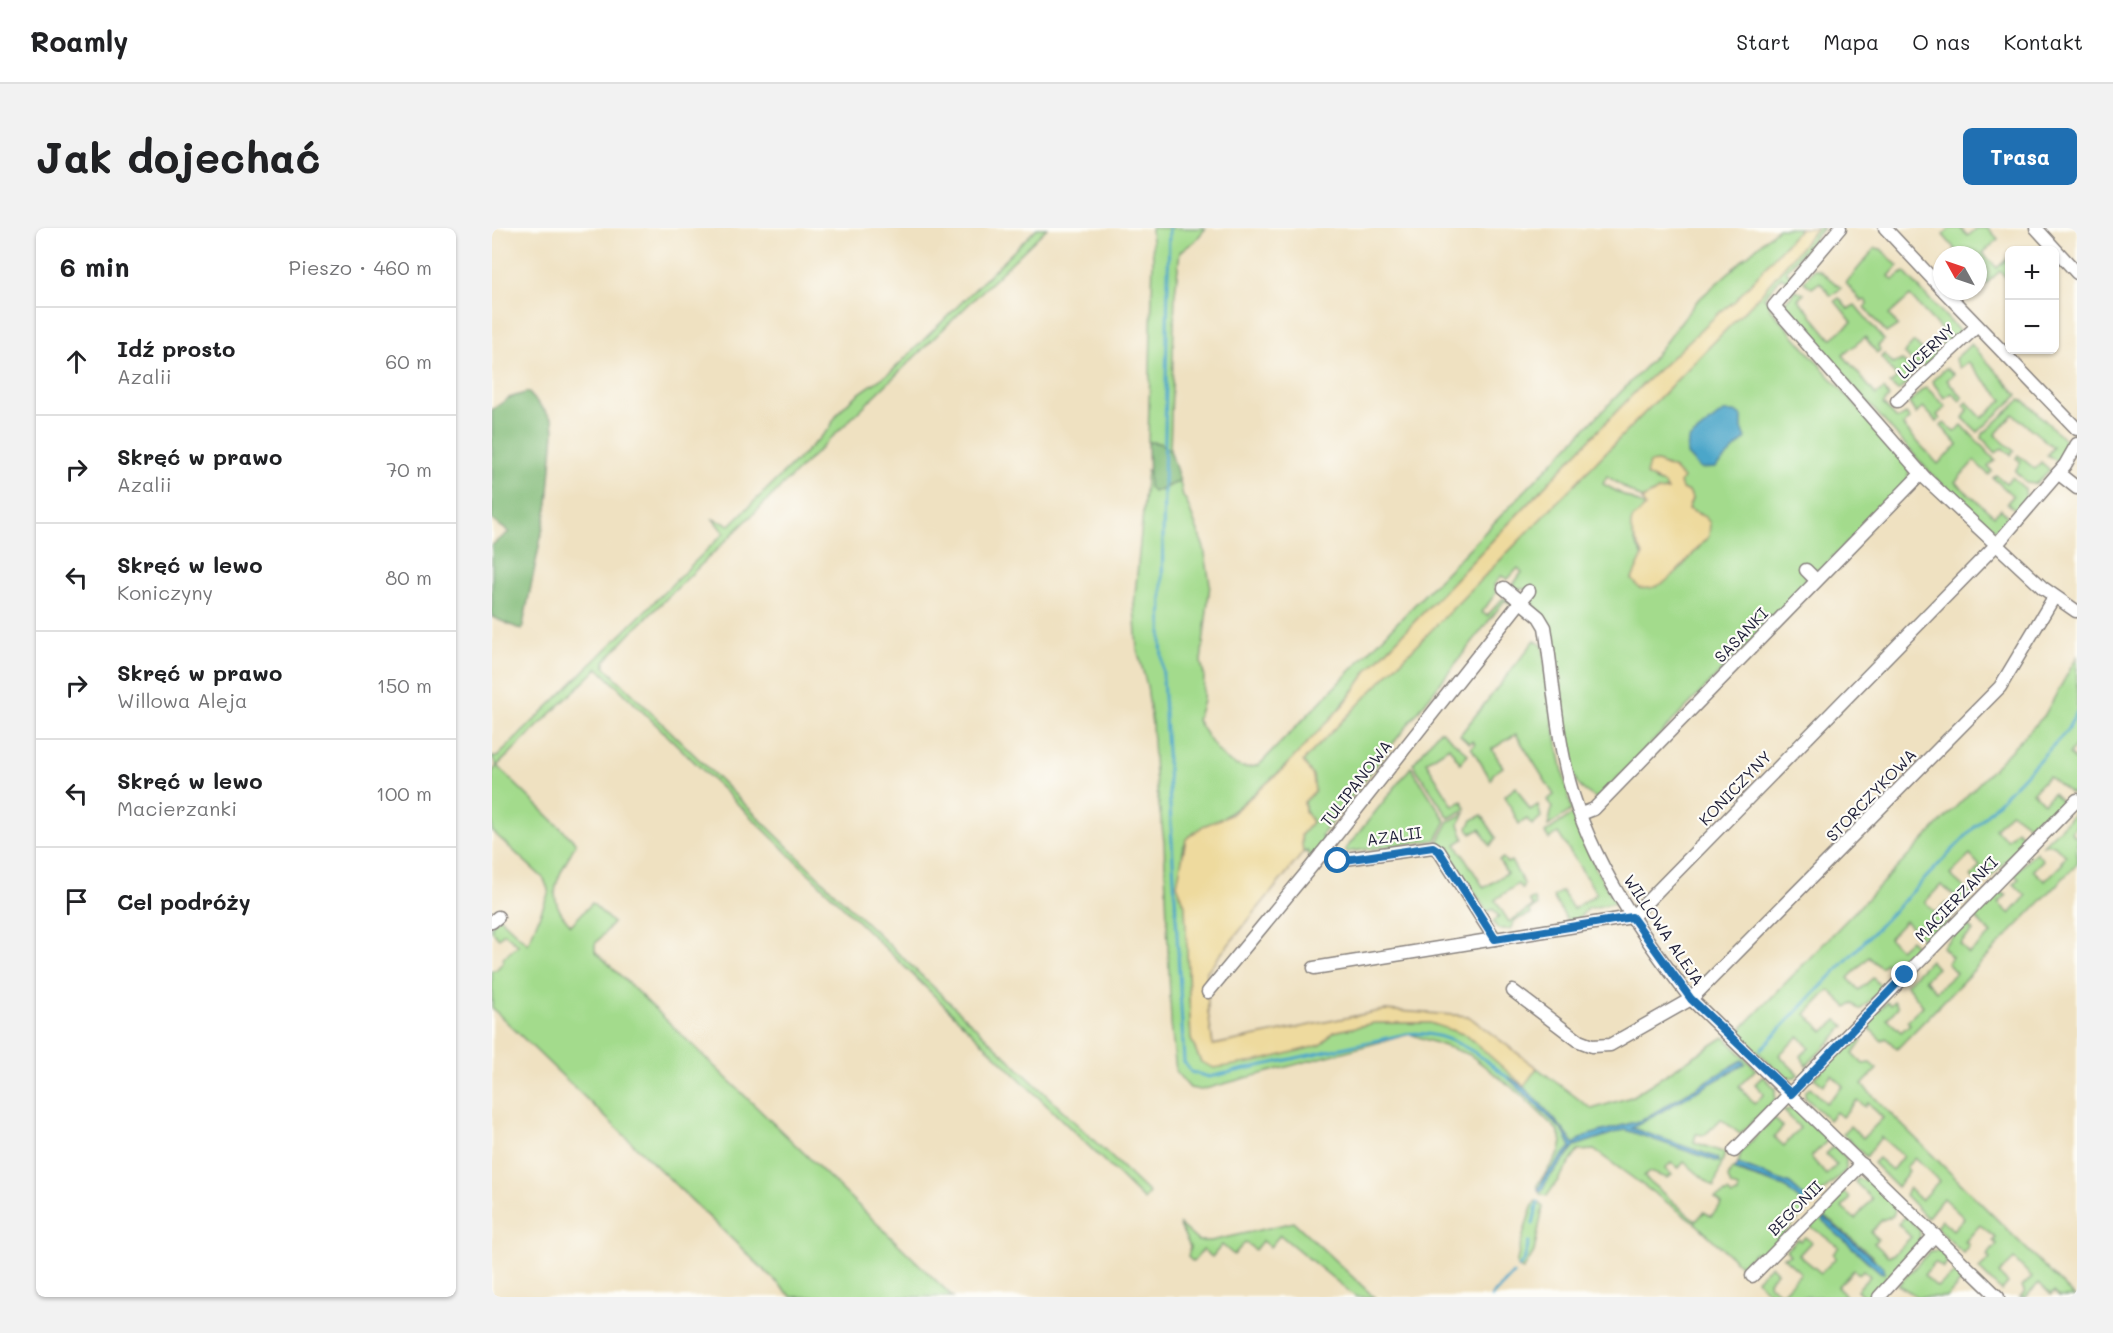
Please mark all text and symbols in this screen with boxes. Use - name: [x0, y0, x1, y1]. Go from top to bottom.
- text: Roamly: [30, 23, 129, 59]
- text: Start: [1736, 28, 1790, 55]
- text: Mapa: [1823, 28, 1879, 55]
- text: O nas: [1912, 28, 1970, 55]
- text: Kontakt: [2003, 28, 2083, 55]
- button: Trasa: [1963, 128, 2077, 185]
- text: Jak dojechać: [36, 129, 321, 184]
- north arrow: [1933, 246, 1987, 300]
- map controls: [2005, 246, 2059, 354]
- button: +: [2005, 246, 2059, 300]
- text: 6 min: [60, 250, 129, 284]
- text: Pieszo · 460 m: [289, 254, 432, 280]
- button: −: [2005, 300, 2059, 354]
- street label: LUCERNY: [1892, 318, 1959, 383]
- text: Idź prosto: [117, 334, 235, 363]
- icon: ahead: [60, 345, 93, 378]
- text: 60 m: [385, 348, 432, 374]
- text: Azalii: [117, 363, 172, 389]
- text: Skręć w prawo: [117, 442, 282, 471]
- icon: right: [60, 453, 93, 486]
- text: 70 m: [386, 456, 432, 482]
- text: Azalii: [117, 471, 172, 497]
- text: Skręć w lewo: [117, 550, 263, 579]
- icon: left: [60, 561, 93, 594]
- text: 80 m: [385, 564, 432, 590]
- text: Koniczyny: [117, 579, 213, 605]
- street label: SASANKI: [1709, 603, 1772, 667]
- text: Skręć w prawo: [117, 658, 282, 687]
- icon: right: [60, 669, 93, 702]
- text: 150 m: [377, 672, 432, 698]
- text: Willowa Aleja: [117, 687, 247, 713]
- street label: TULIPANOWA: [1315, 735, 1396, 830]
- street label: STORCZYKOWA: [1821, 744, 1920, 845]
- street label: KONICZYNY: [1694, 746, 1776, 830]
- text: Skręć w lewo: [117, 766, 263, 795]
- icon: left: [60, 777, 93, 810]
- text: 100 m: [376, 780, 432, 806]
- text: Macierzanki: [117, 795, 237, 821]
- street label: AZALII: [1365, 821, 1423, 850]
- route start: [1324, 847, 1350, 873]
- street label: MACIERZANKI: [1910, 851, 2002, 946]
- street label: WILLOWA ALEJA: [1620, 870, 1709, 989]
- icon: arrive: [60, 885, 93, 918]
- text: Cel podróży: [117, 887, 251, 916]
- route end: [1891, 961, 1917, 987]
- street label: BEGONII: [1763, 1176, 1827, 1240]

